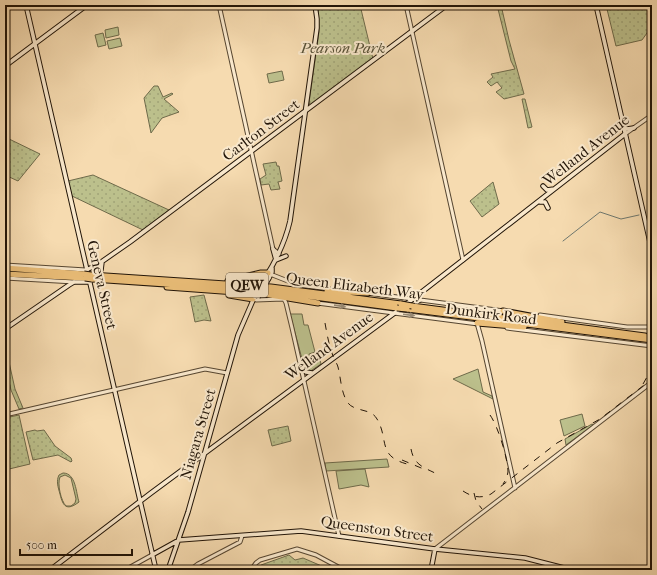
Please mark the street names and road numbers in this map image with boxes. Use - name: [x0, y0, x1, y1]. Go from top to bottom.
- street label: Carlton Street: [219, 95, 304, 165]
- street label: Welland Avenue: [538, 110, 633, 190]
- street label: Geneva Street: [83, 239, 121, 332]
- street label: Queen Elizabeth Way: [285, 269, 426, 304]
- road number: QEW: [226, 273, 268, 297]
- street label: Dunkirk Road: [445, 299, 538, 329]
- street label: Welland Avenue: [281, 308, 377, 385]
- street label: Niagara Street: [176, 386, 220, 481]
- street label: Queenston Street: [320, 512, 435, 546]

